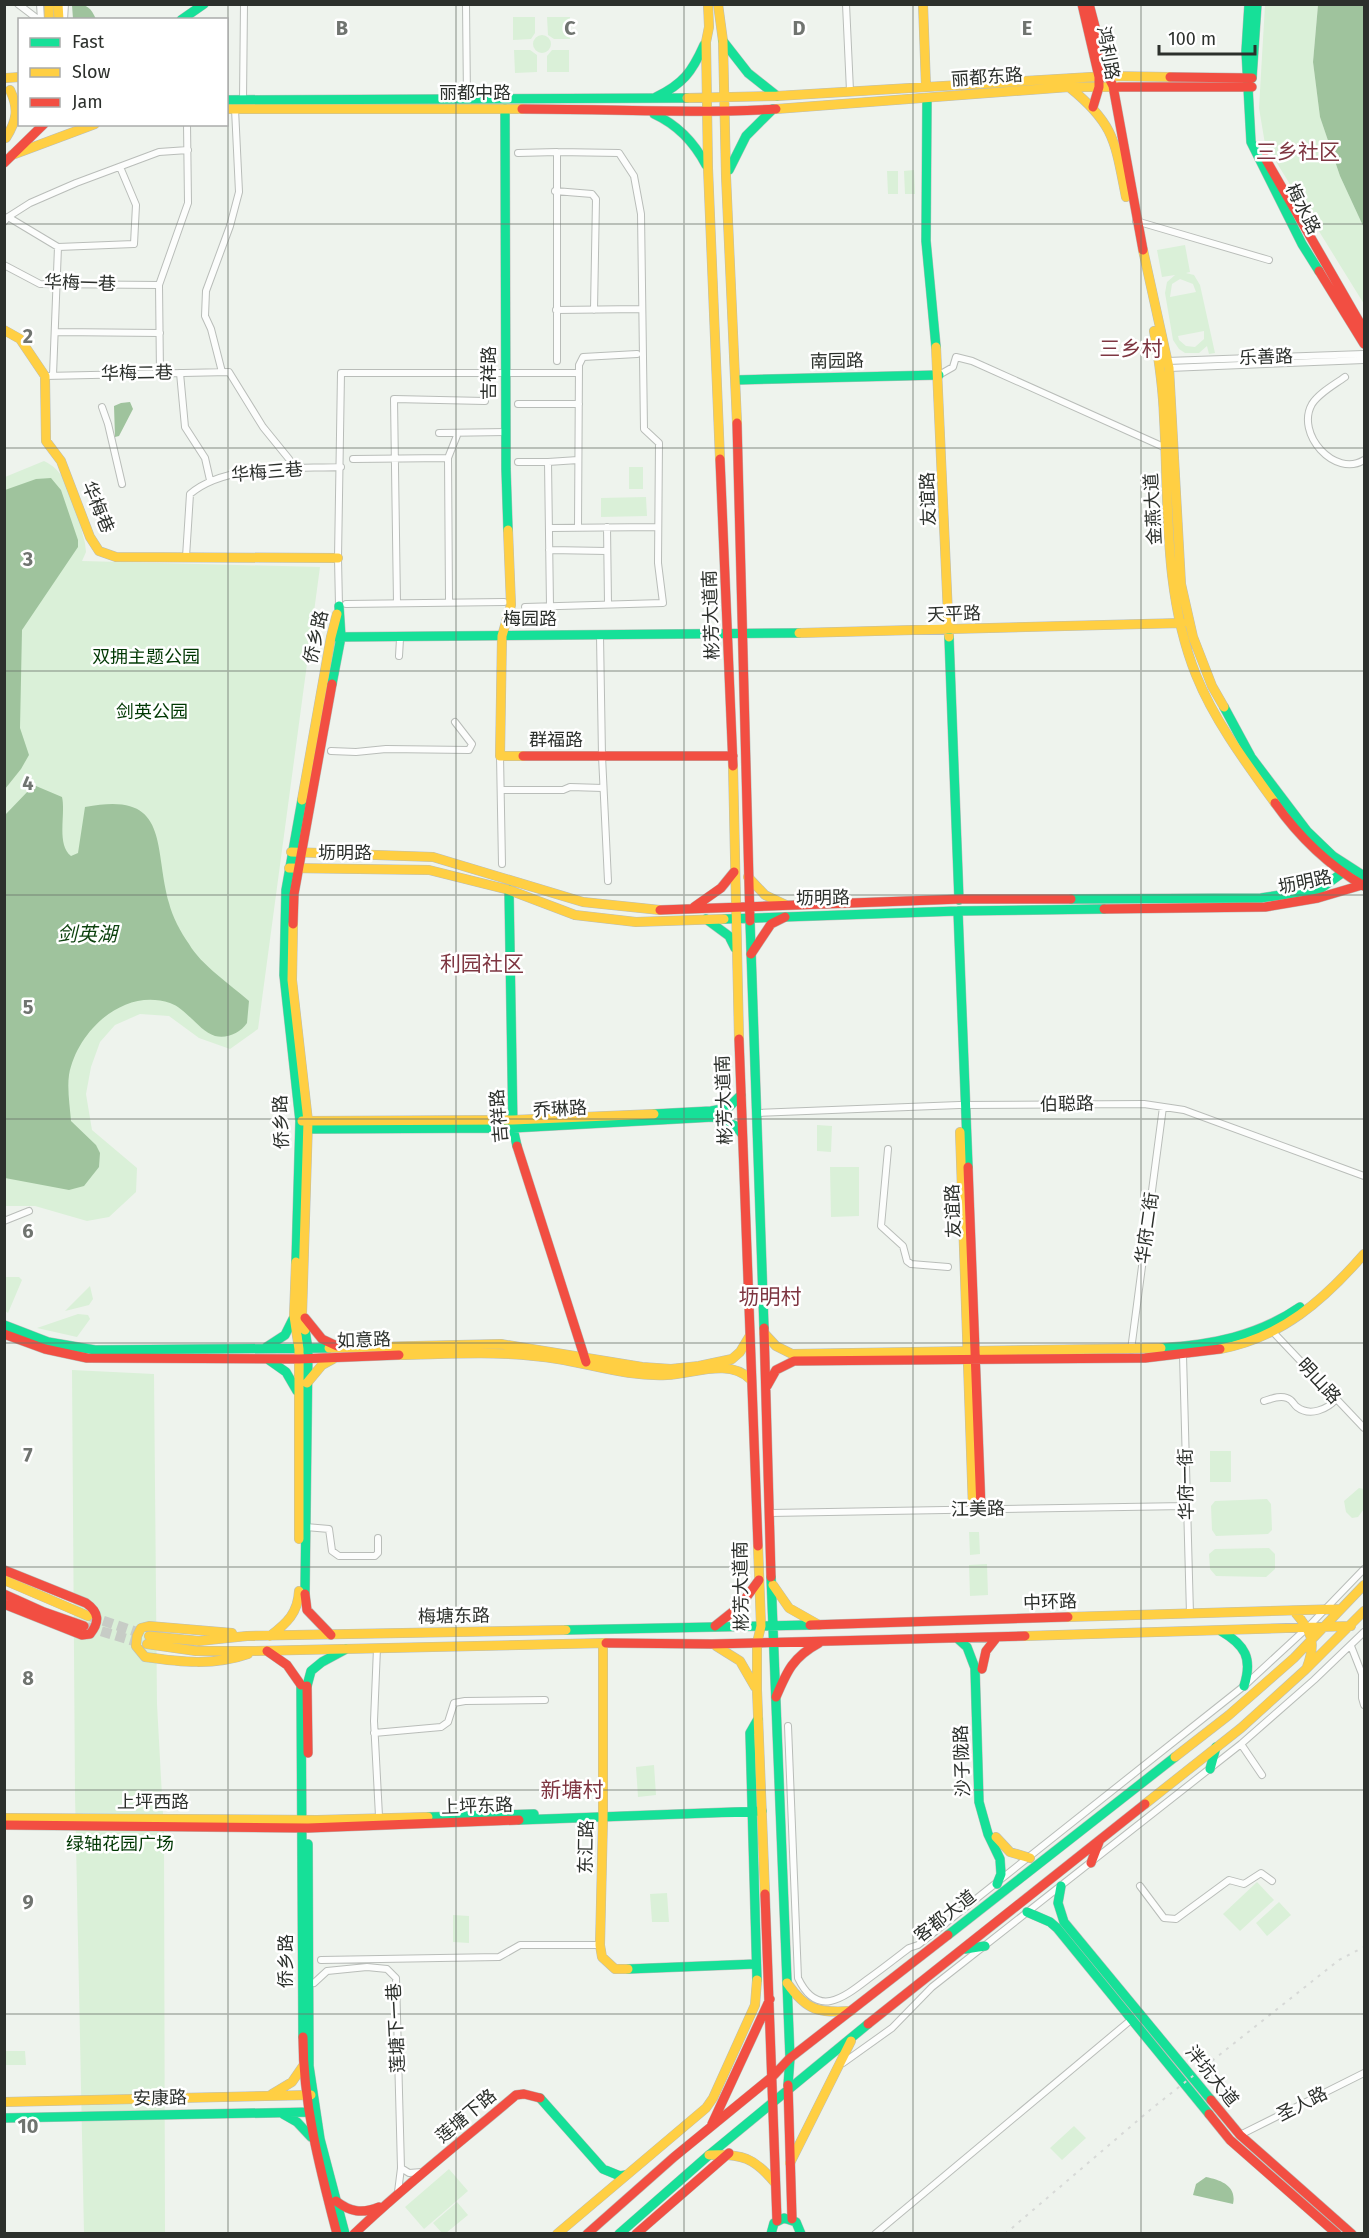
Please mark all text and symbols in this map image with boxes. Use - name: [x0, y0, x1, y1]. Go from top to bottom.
- text: B: [336, 16, 348, 40]
- text: C: [564, 16, 576, 40]
- text: D: [792, 16, 806, 40]
- text: E: [1022, 16, 1032, 40]
- legend: [18, 18, 228, 126]
- scale bar: [1159, 18, 1255, 56]
- street label: 鸿利路: [1092, 25, 1124, 81]
- text: 100 m: [1168, 28, 1216, 50]
- text: Fast: [72, 31, 105, 53]
- text: Slow: [72, 61, 111, 83]
- street label: 丽都东路: [950, 64, 1024, 90]
- street label: 丽都中路: [439, 82, 511, 104]
- text: Jam: [72, 91, 103, 113]
- district label: 三乡社区: [1256, 139, 1340, 165]
- street label: 梅水路: [1281, 180, 1325, 238]
- street label: 华梅一巷: [44, 271, 116, 295]
- text: 2: [23, 324, 33, 348]
- district label: 三乡村: [1100, 336, 1163, 362]
- street label: 乐善路: [1239, 345, 1293, 369]
- street label: 吉祥路: [478, 346, 500, 400]
- street label: 南园路: [810, 350, 864, 372]
- street label: 华梅二巷: [101, 361, 173, 385]
- street label: 华梅三巷: [230, 458, 304, 486]
- street label: 友谊路: [916, 472, 940, 526]
- street label: 金燕大道: [1140, 472, 1166, 546]
- street label: 华梅巷: [77, 478, 119, 536]
- text: 3: [22, 547, 33, 571]
- street label: 彬芳大道南: [698, 570, 724, 660]
- street label: 天平路: [927, 602, 981, 626]
- street label: 侨乡路: [299, 608, 333, 666]
- street label: 梅园路: [503, 608, 557, 630]
- park label: 双拥主题公园: [92, 646, 200, 668]
- park label: 剑英公园: [116, 701, 188, 723]
- street label: 群福路: [529, 729, 583, 751]
- text: 4: [22, 771, 34, 795]
- street label: 坜明路: [318, 842, 372, 864]
- street label: 坜明路: [1276, 866, 1334, 898]
- street label: 坜明路: [796, 887, 850, 909]
- water label: 剑英湖: [57, 922, 120, 946]
- district label: 利园社区: [440, 951, 524, 977]
- text: 5: [23, 995, 34, 1019]
- street label: 彬芳大道南: [711, 1055, 737, 1145]
- street label: 吉祥路: [486, 1088, 512, 1144]
- street label: 伯聪路: [1040, 1093, 1094, 1115]
- street label: 侨乡路: [269, 1095, 293, 1149]
- street label: 乔琳路: [532, 1097, 588, 1121]
- street label: 友谊路: [941, 1184, 965, 1238]
- street label: 华府二街: [1131, 1191, 1163, 1265]
- text: 6: [22, 1219, 34, 1243]
- district label: 坜明村: [739, 1284, 802, 1310]
- street label: 如意路: [337, 1328, 391, 1352]
- street label: 明山路: [1293, 1354, 1345, 1408]
- text: 7: [23, 1443, 33, 1467]
- street label: 华府一街: [1174, 1448, 1198, 1520]
- street label: 江美路: [951, 1498, 1005, 1520]
- street label: 彬芳大道南: [729, 1541, 753, 1631]
- street label: 中环路: [1023, 1590, 1077, 1614]
- street label: 梅塘东路: [418, 1604, 490, 1628]
- text: 8: [22, 1666, 34, 1690]
- street label: 沙子陇路: [950, 1725, 974, 1797]
- district label: 新塘村: [541, 1777, 604, 1803]
- street label: 上坪西路: [117, 1791, 189, 1813]
- street label: 上坪东路: [441, 1794, 513, 1818]
- street label: 东汇路: [575, 1820, 597, 1874]
- park label: 绿轴花园广场: [66, 1833, 174, 1855]
- street label: 客都大道: [910, 1885, 980, 1947]
- text: 9: [22, 1890, 34, 1914]
- street label: 侨乡路: [275, 1934, 297, 1988]
- street label: 莲塘下一巷: [383, 1982, 409, 2074]
- street label: 泮坑大道: [1181, 2041, 1243, 2111]
- street label: 圣人路: [1273, 2082, 1331, 2126]
- street label: 莲塘下路: [431, 2084, 501, 2148]
- street label: 安康路: [133, 2087, 187, 2109]
- text: 10: [18, 2114, 38, 2138]

